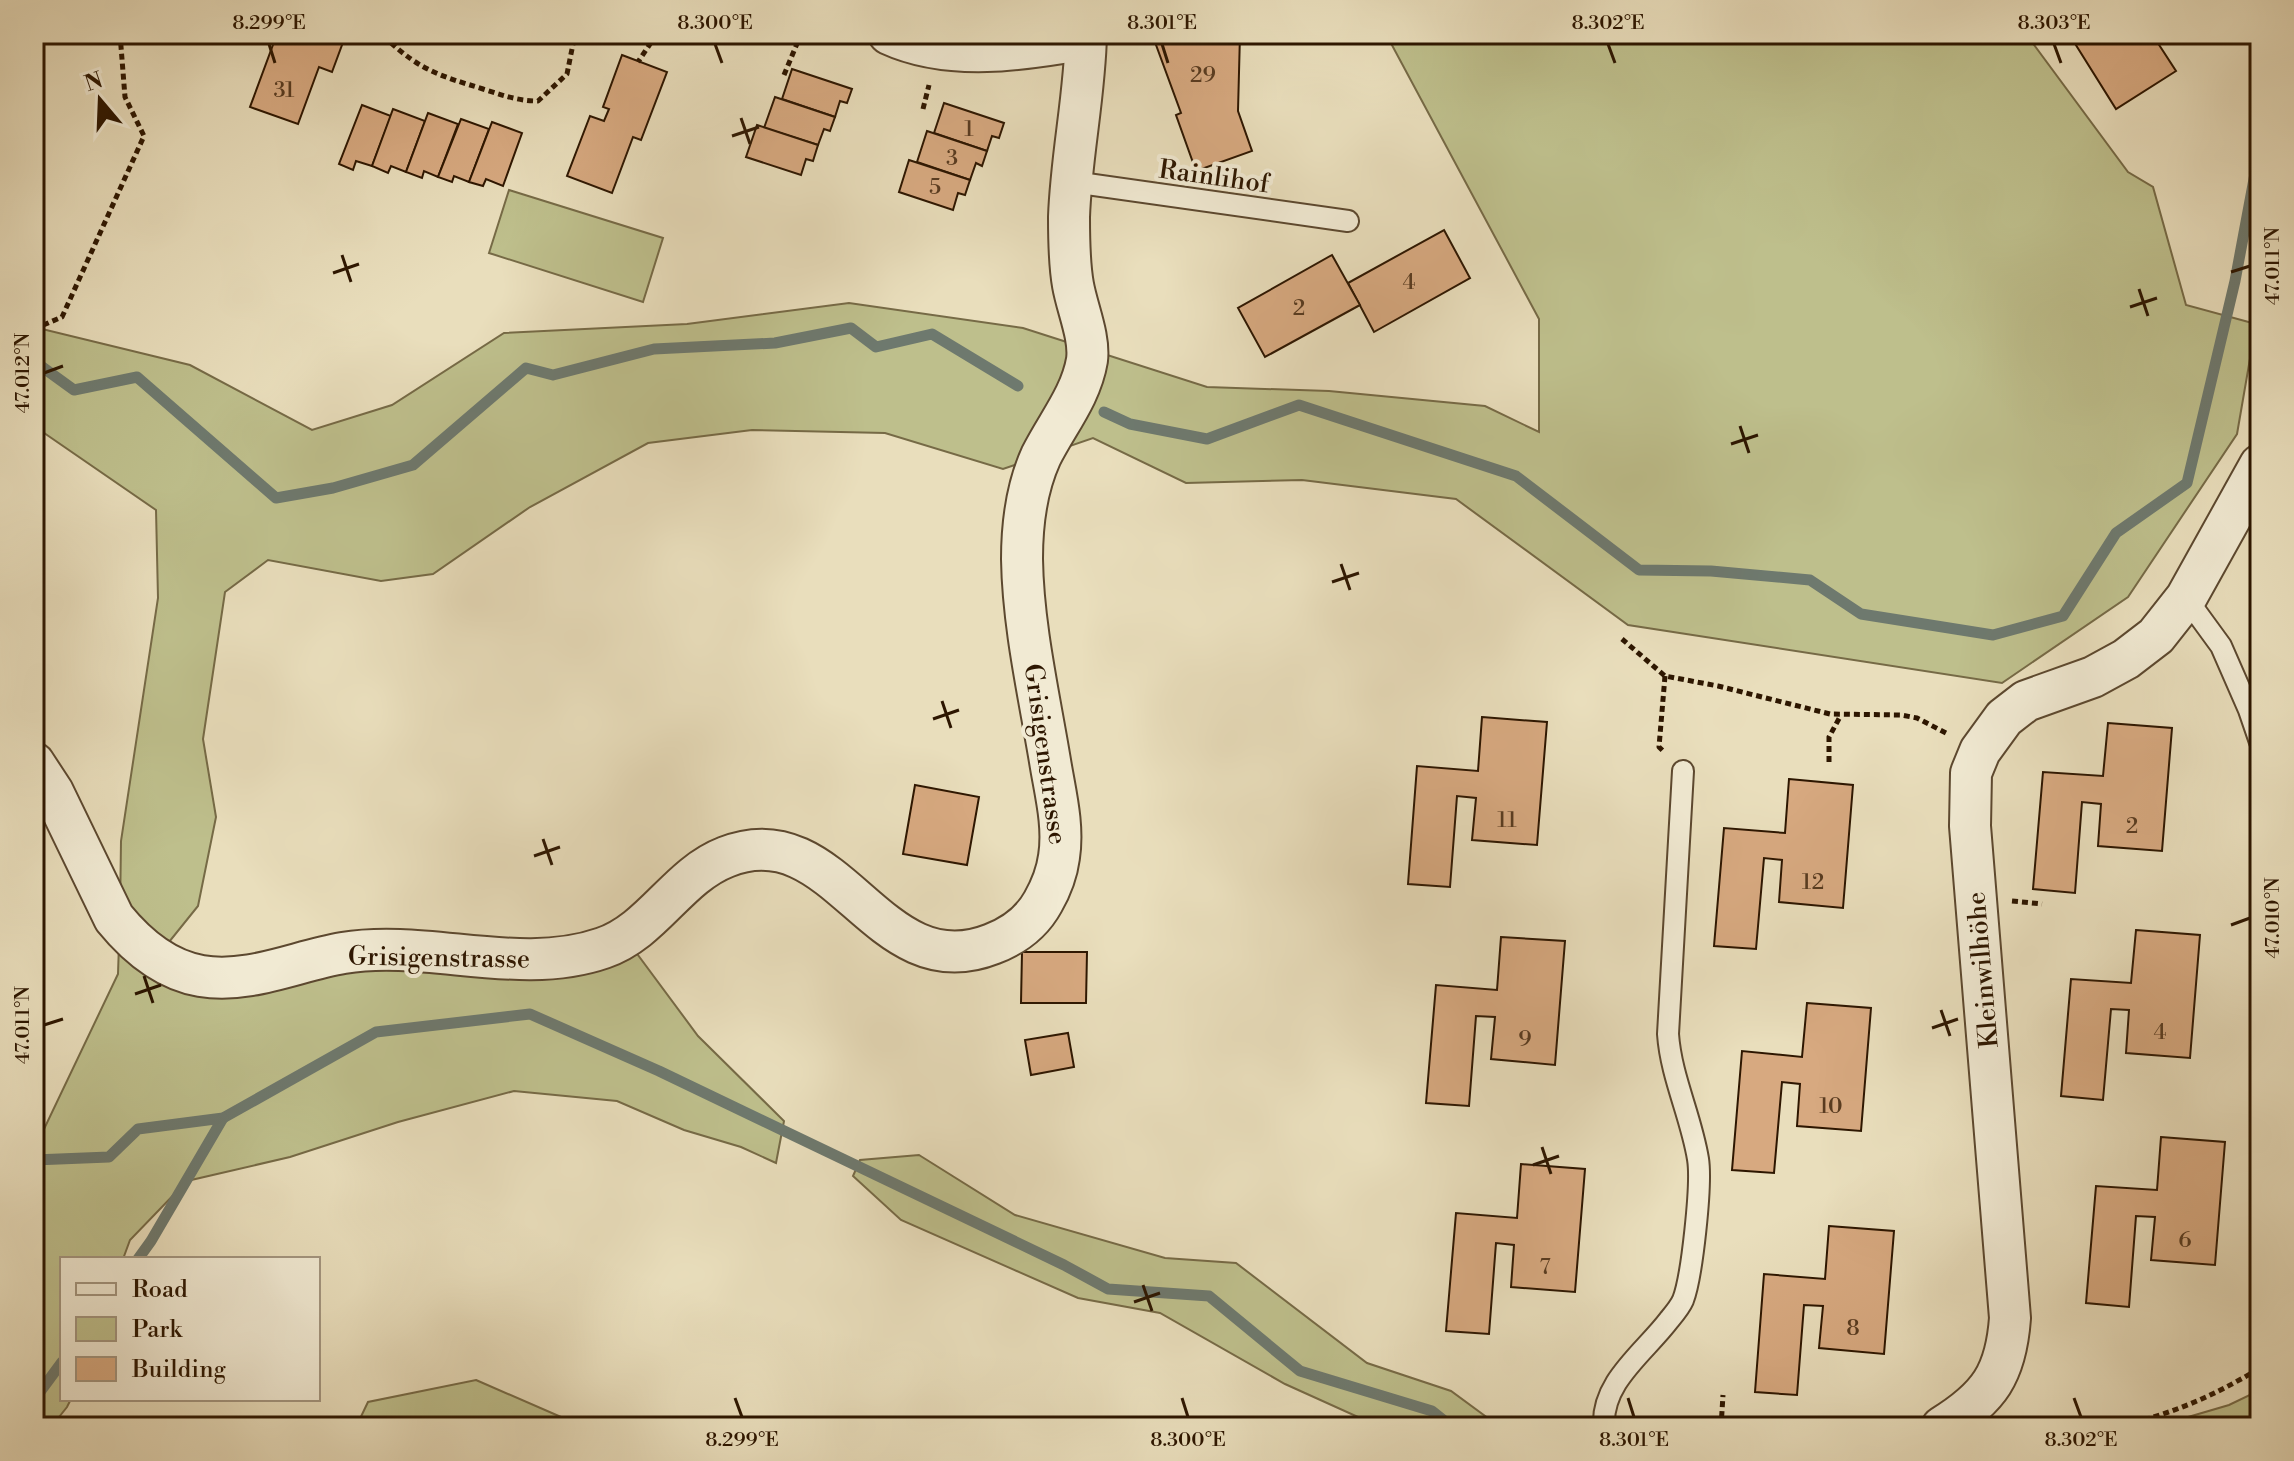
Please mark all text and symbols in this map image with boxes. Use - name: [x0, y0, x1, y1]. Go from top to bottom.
- text: 8.299°E: [232, 11, 306, 36]
- text: 8.300°E: [677, 11, 753, 36]
- text: 8.301°E: [1127, 11, 1197, 36]
- text: 8.302°E: [1571, 11, 1645, 36]
- text: 8.303°E: [2017, 11, 2091, 36]
- north arrow: [60, 60, 140, 140]
- house number: 29: [1190, 62, 1216, 89]
- text: N: [81, 67, 107, 98]
- house number: 31: [273, 77, 295, 104]
- house number: 1: [964, 116, 974, 143]
- house number: 3: [946, 145, 958, 172]
- street label: Rainlihof: [1157, 153, 1273, 201]
- house number: 5: [929, 174, 941, 201]
- text: 47.011°N: [2261, 227, 2286, 305]
- house number: 4: [1402, 269, 1416, 296]
- house number: 2: [1293, 295, 1305, 322]
- text: 47.012°N: [11, 333, 36, 413]
- street label: Grisigenstrasse: [1016, 662, 1074, 847]
- house number: 11: [1497, 807, 1517, 834]
- house number: 2: [2126, 813, 2138, 840]
- house number: 12: [1802, 869, 1824, 896]
- text: 47.010°N: [2261, 877, 2286, 959]
- street label: Kleinwilhöhe: [1960, 890, 2006, 1049]
- street label: Grisigenstrasse: [348, 940, 530, 976]
- text: 47.011°N: [11, 986, 36, 1064]
- house number: 4: [2153, 1019, 2167, 1046]
- house number: 9: [1518, 1026, 1532, 1053]
- house number: 10: [1819, 1093, 1843, 1120]
- house number: 6: [2178, 1227, 2192, 1254]
- house number: 7: [1539, 1254, 1551, 1281]
- legend: [60, 1257, 320, 1401]
- text: Road: [132, 1275, 188, 1305]
- text: Park: [132, 1315, 183, 1345]
- house number: 8: [1846, 1315, 1860, 1342]
- text: Building: [131, 1355, 226, 1385]
- text: 8.299°E: [705, 1428, 779, 1453]
- text: 8.300°E: [1150, 1428, 1226, 1453]
- text: 8.301°E: [1599, 1428, 1669, 1453]
- text: 8.302°E: [2044, 1428, 2118, 1453]

